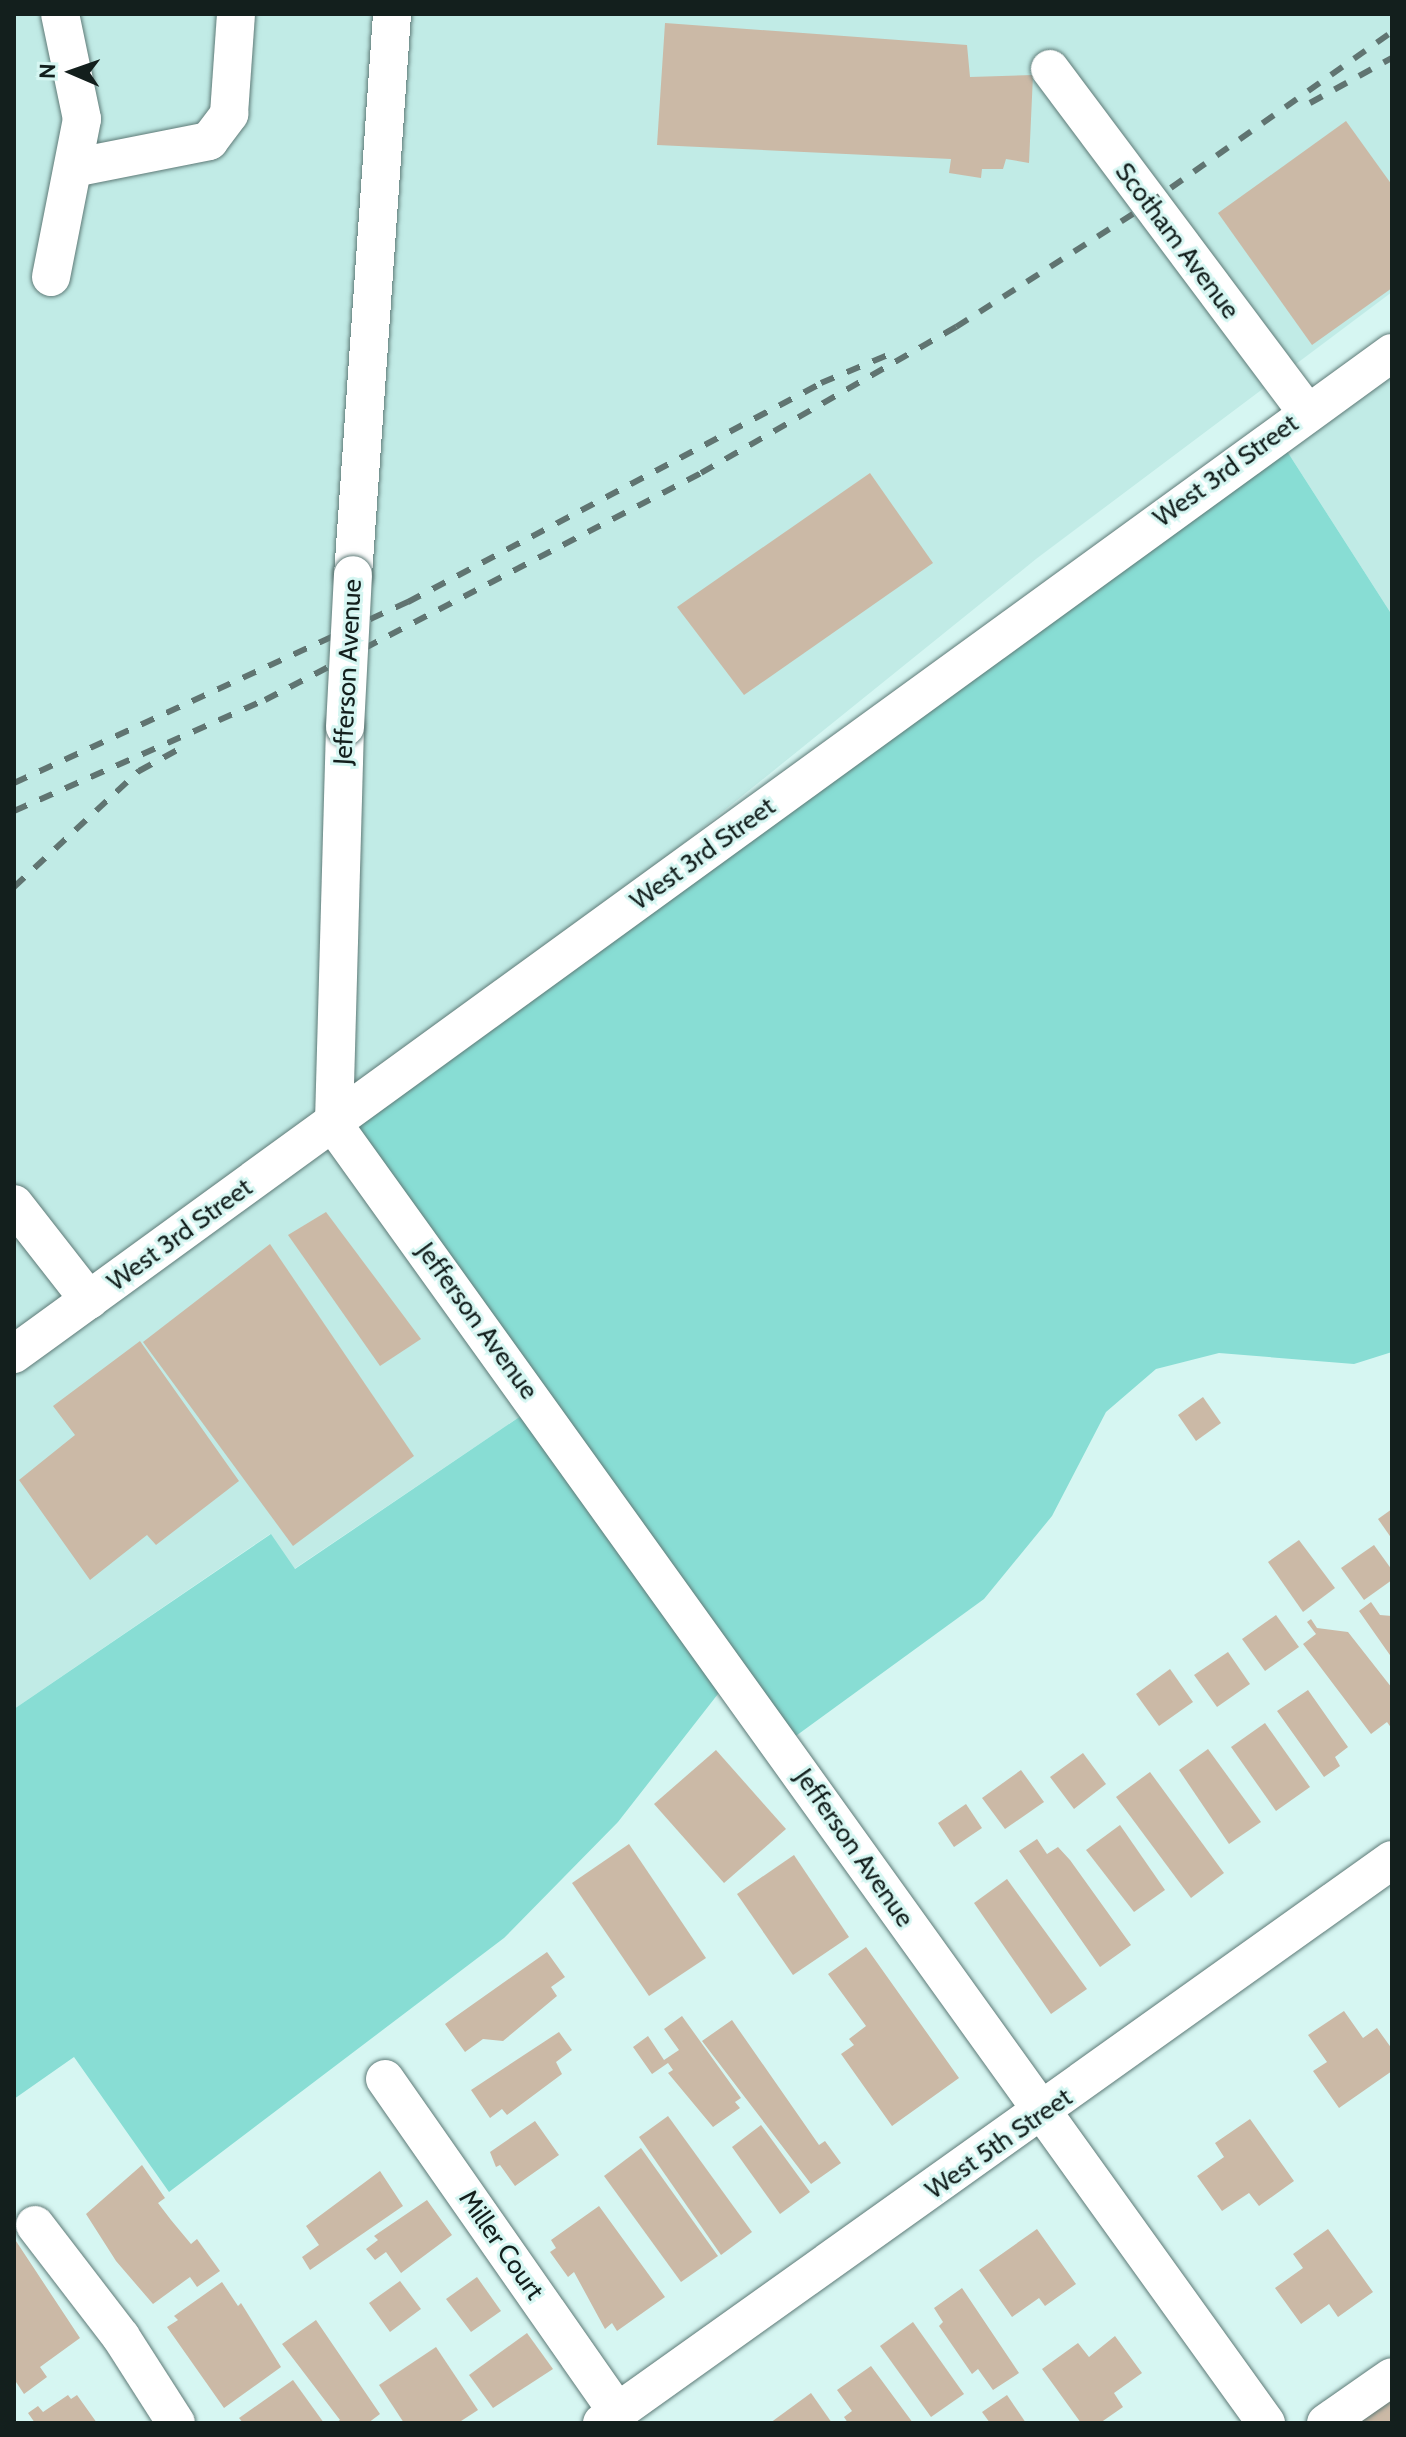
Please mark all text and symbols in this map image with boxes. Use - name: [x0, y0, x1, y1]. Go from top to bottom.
- north arrow: [32, 32, 112, 112]
- text: N: [34, 63, 61, 79]
- street label: Scotham Avenue: [1108, 157, 1246, 325]
- street label: West 3rd Street: [1148, 408, 1304, 534]
- street label: Jefferson Avenue: [328, 578, 368, 766]
- street label: West 3rd Street: [625, 791, 781, 917]
- street label: West 3rd Street: [102, 1172, 258, 1298]
- street label: Jefferson Avenue: [410, 1237, 544, 1405]
- street label: Jefferson Avenue: [788, 1763, 920, 1933]
- street label: West 5th Street: [920, 2082, 1078, 2206]
- street label: Miller Court: [452, 2184, 550, 2306]

